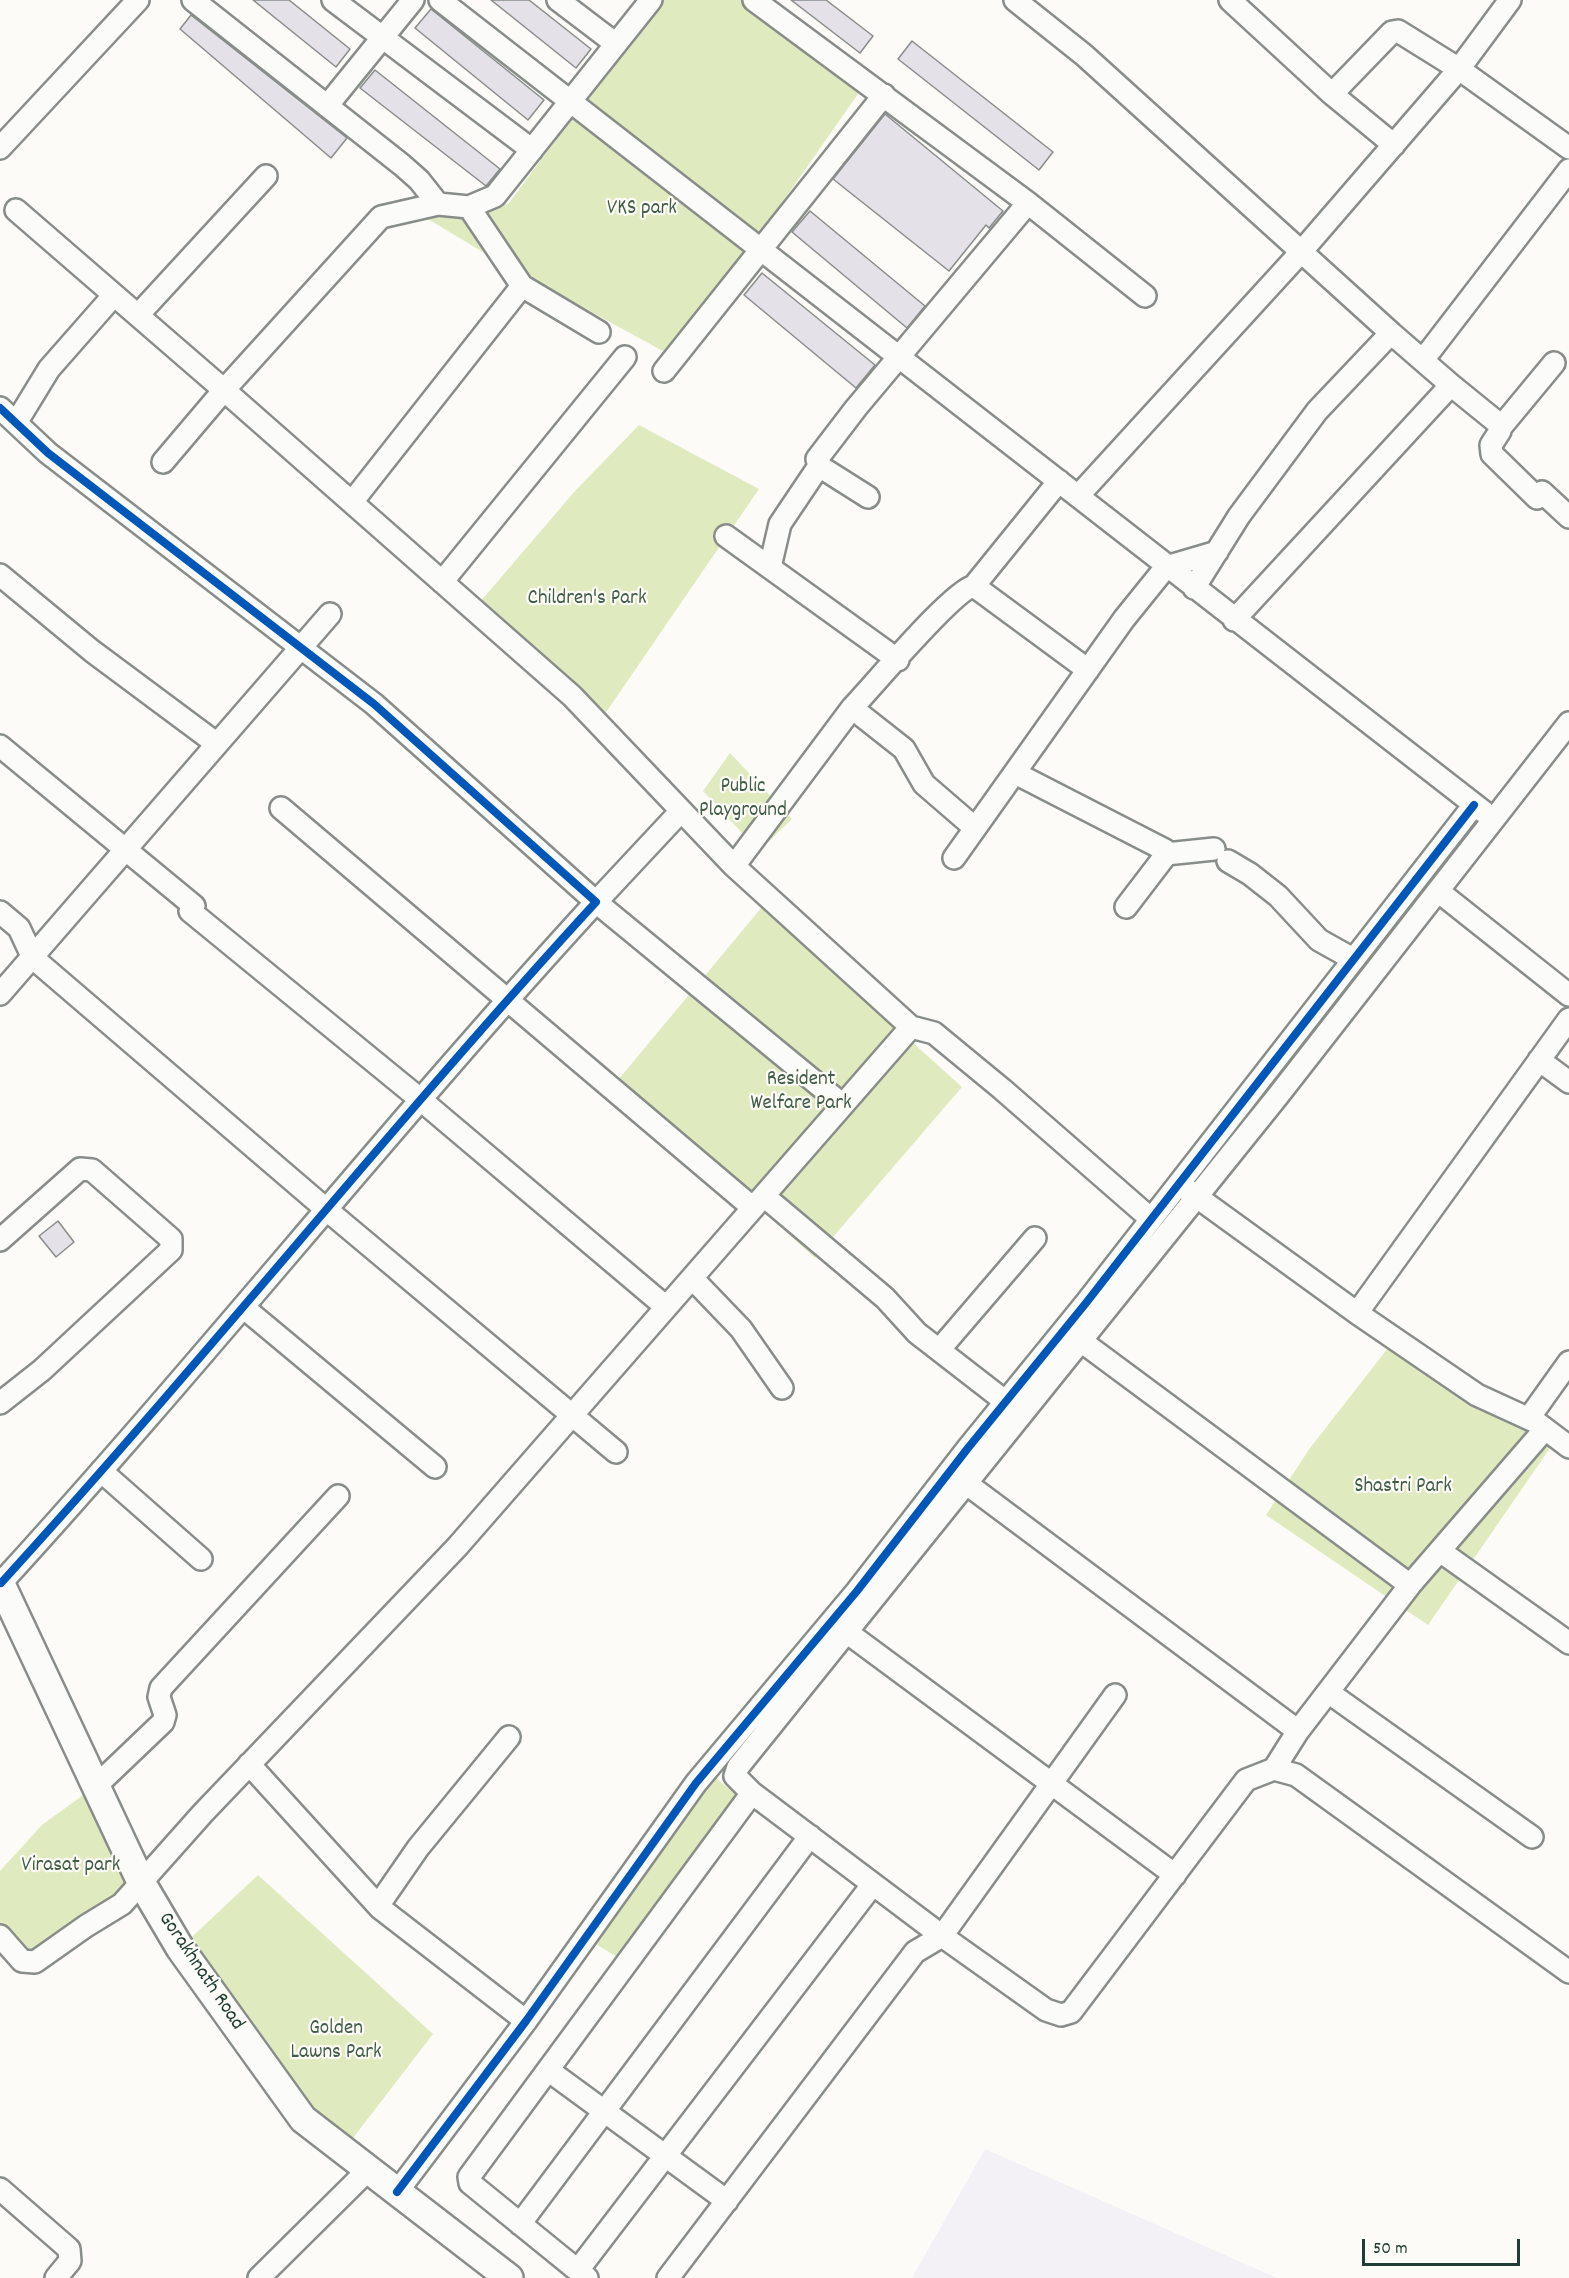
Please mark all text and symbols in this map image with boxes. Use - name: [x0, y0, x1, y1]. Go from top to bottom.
- park label: VKS park: [607, 197, 677, 223]
- park label: Children's Park: [528, 587, 646, 613]
- park label: Public Playground: [699, 775, 787, 825]
- park label: Resident Welfare Park: [750, 1068, 852, 1118]
- park label: Shastri Park: [1354, 1475, 1452, 1501]
- park label: Virasat park: [22, 1854, 120, 1880]
- street label: Gorakhnath Road: [151, 1908, 249, 2036]
- park label: Golden Lawns Park: [290, 2017, 382, 2067]
- scale bar: [1365, 2227, 1522, 2265]
- text: 50 m: [1373, 2237, 1408, 2262]

